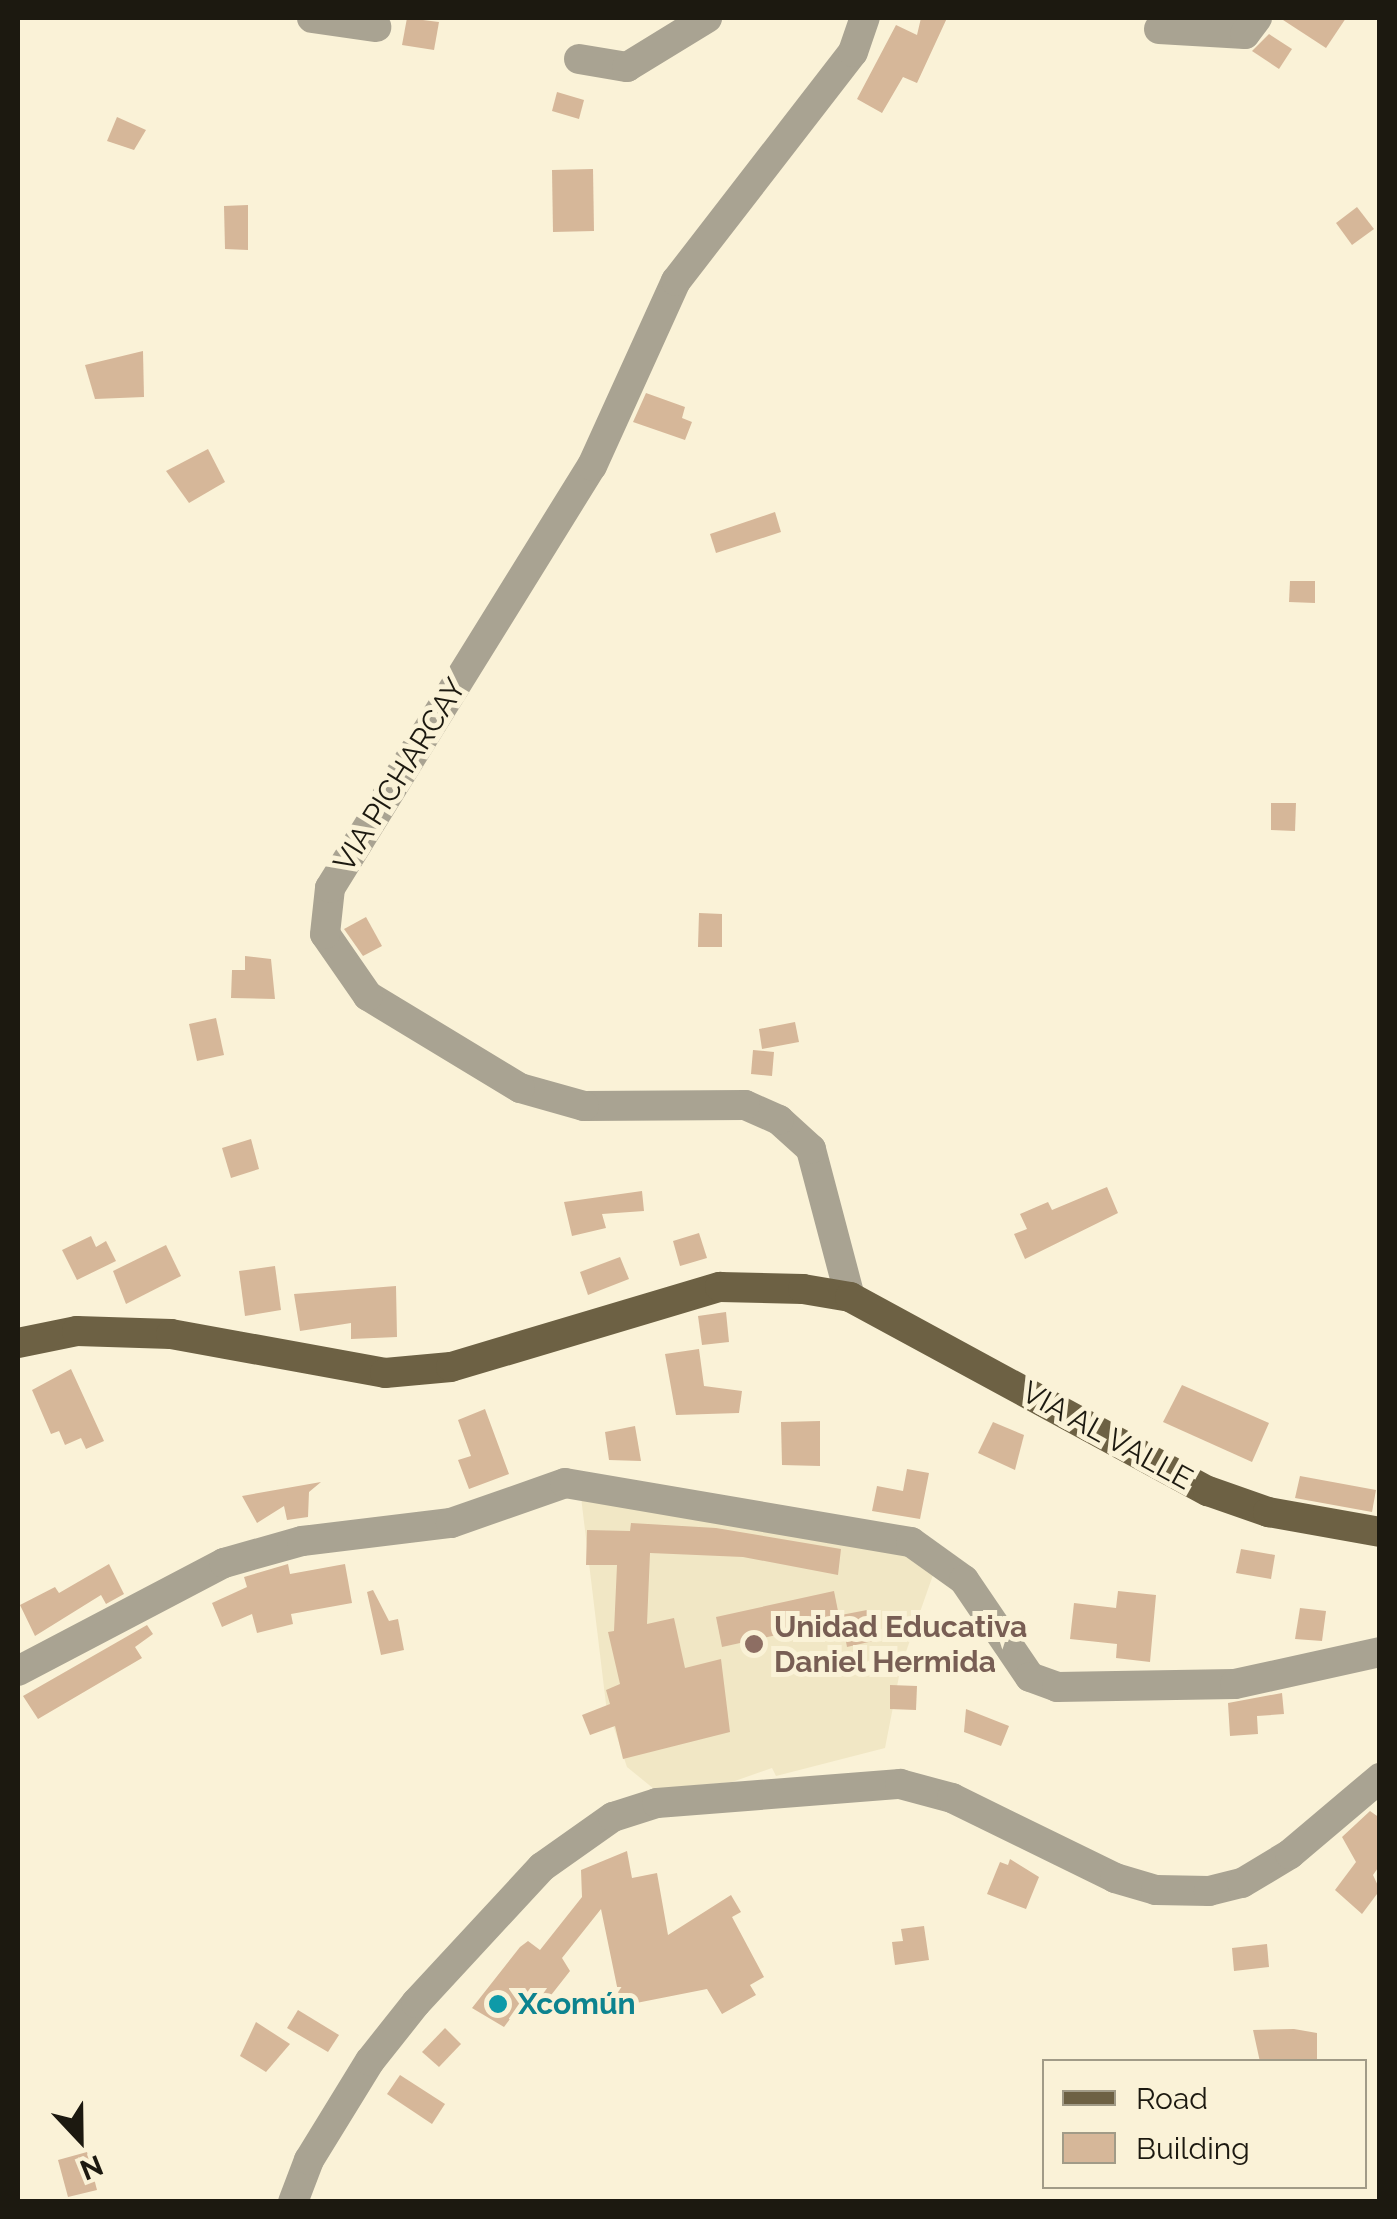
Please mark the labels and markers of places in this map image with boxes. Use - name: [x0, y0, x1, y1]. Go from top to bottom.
- place label: Unidad Educativa Daniel Hermida: [774, 1609, 1027, 1680]
- marker: Unidad Educativa Daniel Hermida: [743, 1633, 765, 1655]
- place label: Xcomún: [518, 1986, 636, 2022]
- marker: Xcomún: [487, 1993, 509, 2015]

